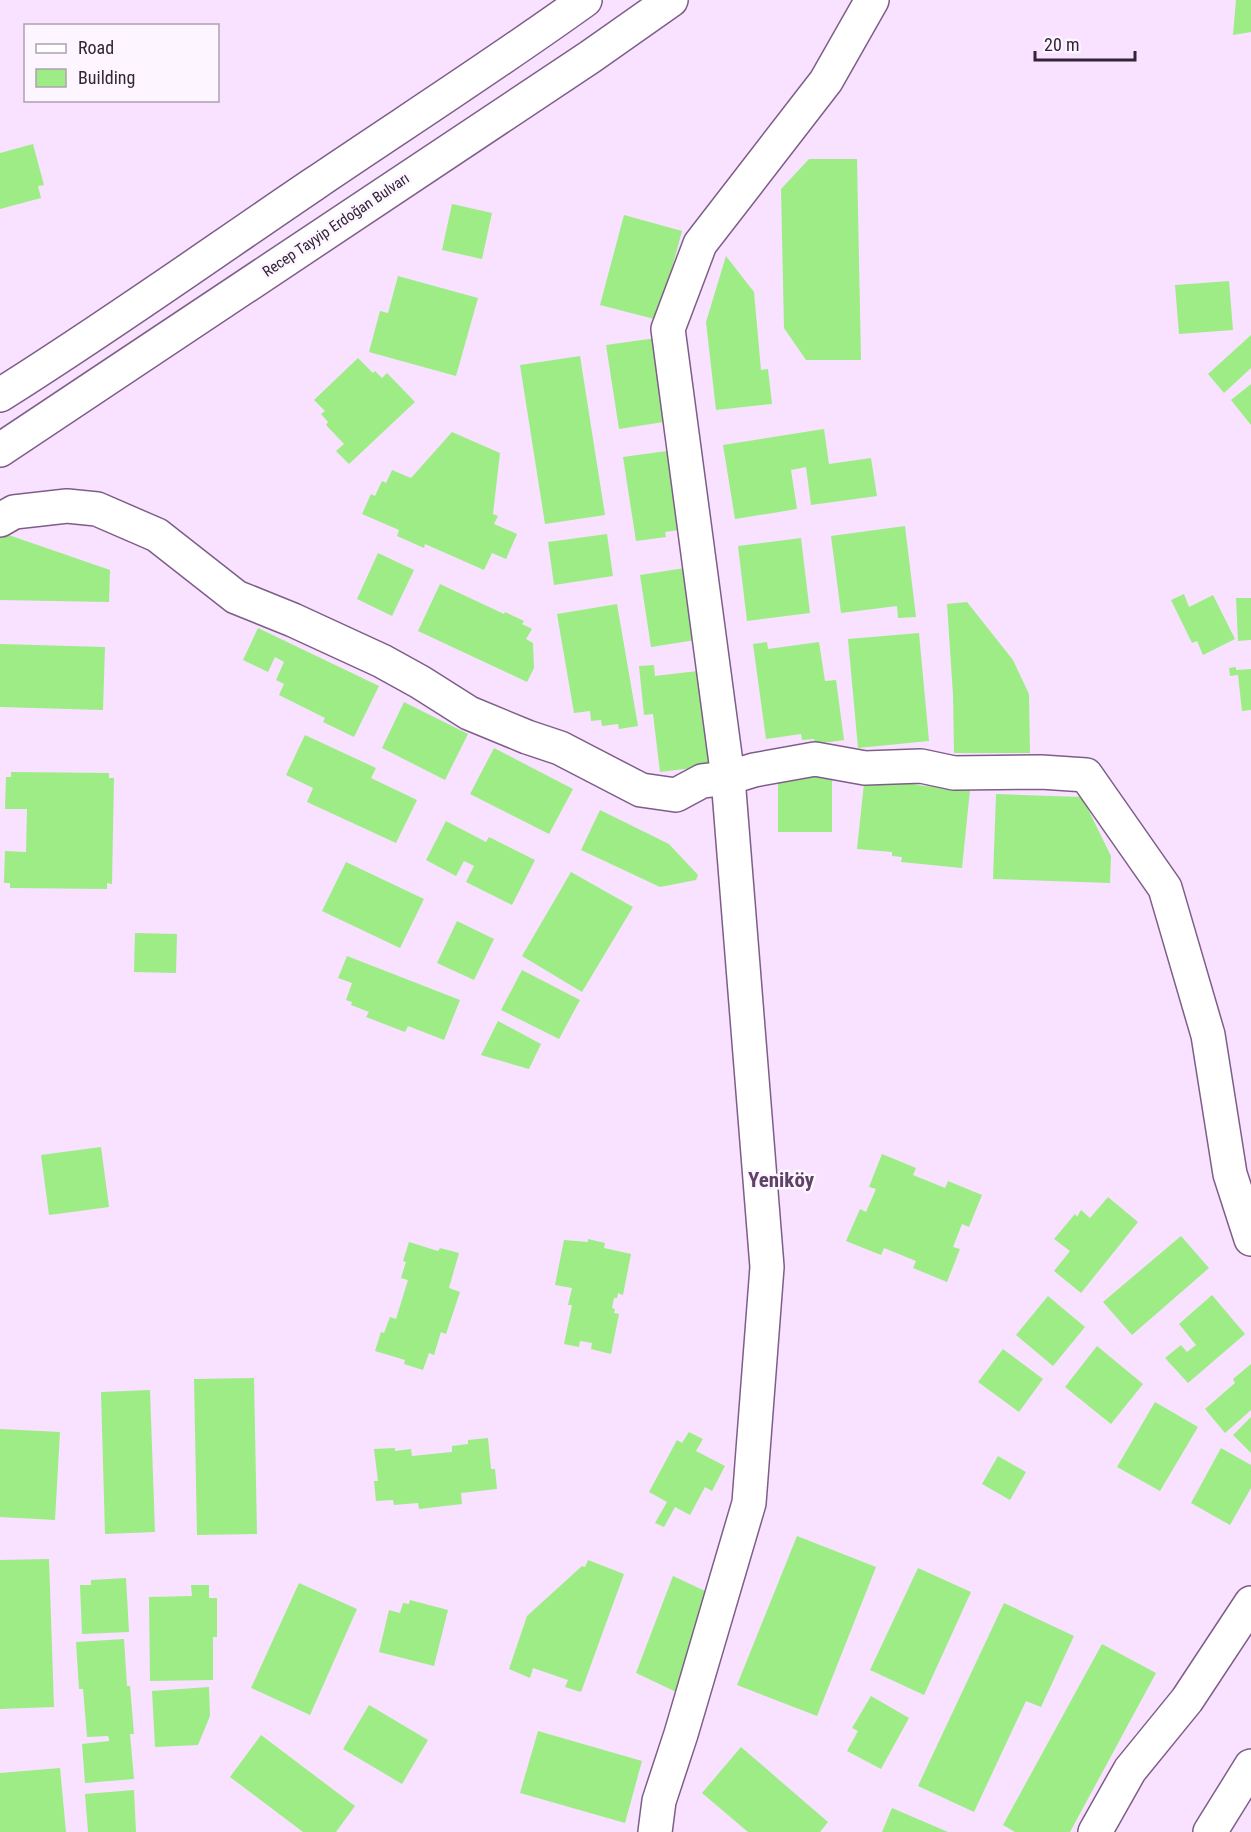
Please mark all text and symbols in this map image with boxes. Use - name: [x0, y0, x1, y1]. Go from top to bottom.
- legend: [24, 24, 219, 102]
- scale bar: [1035, 24, 1136, 62]
- text: 20 m: [1044, 34, 1079, 55]
- text: Road: [78, 37, 114, 58]
- text: Building: [78, 67, 135, 88]
- street label: Recep Tayyip Erdoğan Bulvarı: [259, 169, 413, 281]
- district label: Yeniköy: [748, 1168, 815, 1192]

